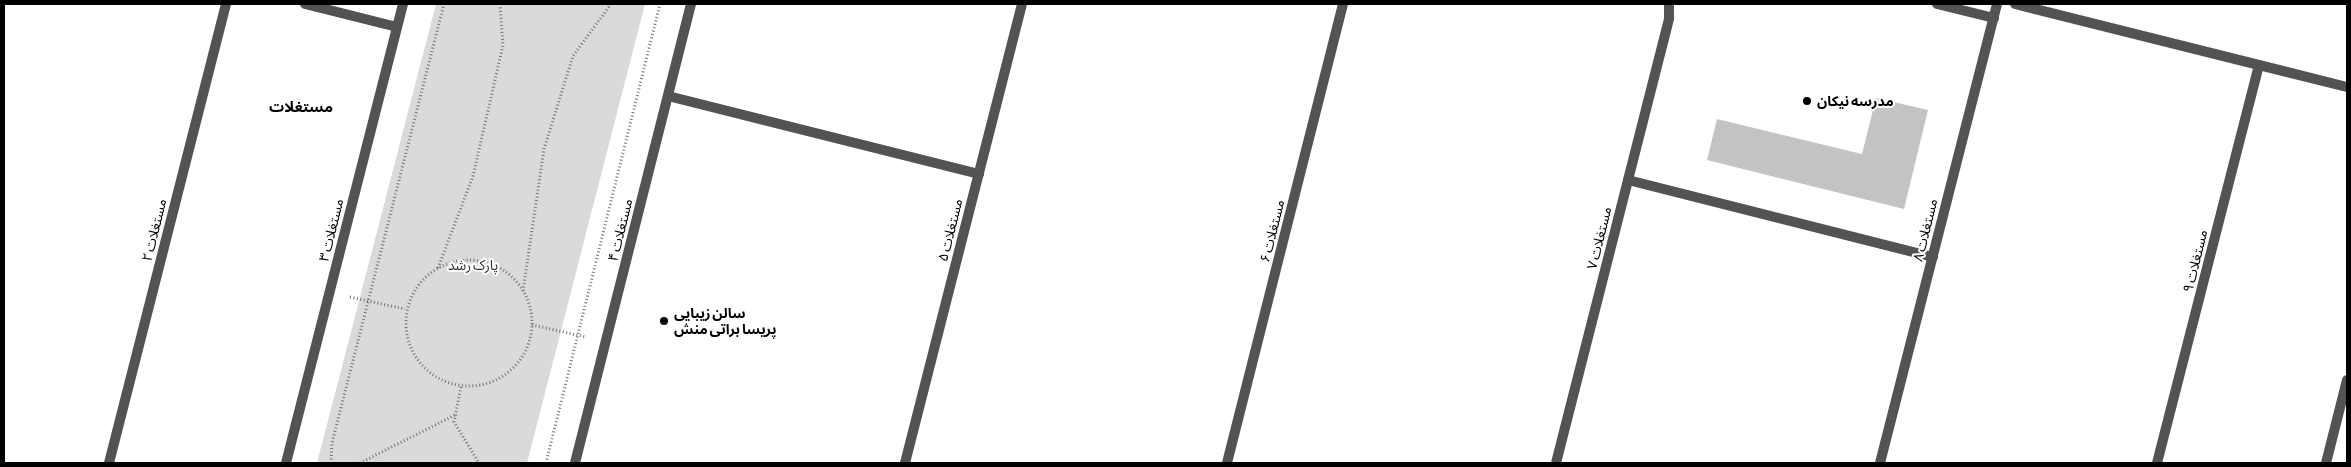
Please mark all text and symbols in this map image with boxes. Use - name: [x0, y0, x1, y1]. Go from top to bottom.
- place label: مدرسه نیکان: [1817, 93, 1894, 110]
- marker: مدرسه نیکان: [1801, 95, 1813, 107]
- district label: مستغلات: [269, 98, 333, 115]
- street label: مستغلات ۲: [138, 197, 170, 263]
- street label: مستغلات ۳: [315, 197, 347, 263]
- street label: مستغلات ۴: [604, 197, 636, 263]
- street label: مستغلات ۵: [934, 197, 966, 263]
- street label: مستغلات ۸: [1909, 197, 1941, 263]
- street label: مستغلات ۶: [1256, 198, 1288, 264]
- street label: مستغلات ۷: [1583, 205, 1615, 271]
- street label: مستغلات ۹: [2179, 228, 2211, 294]
- park label: پارک رشد: [448, 257, 498, 275]
- place label: سالن زیبایی پریسا براتی منش: [674, 305, 777, 339]
- marker: سالن زیبایی پریسا براتی منش: [658, 315, 670, 327]

